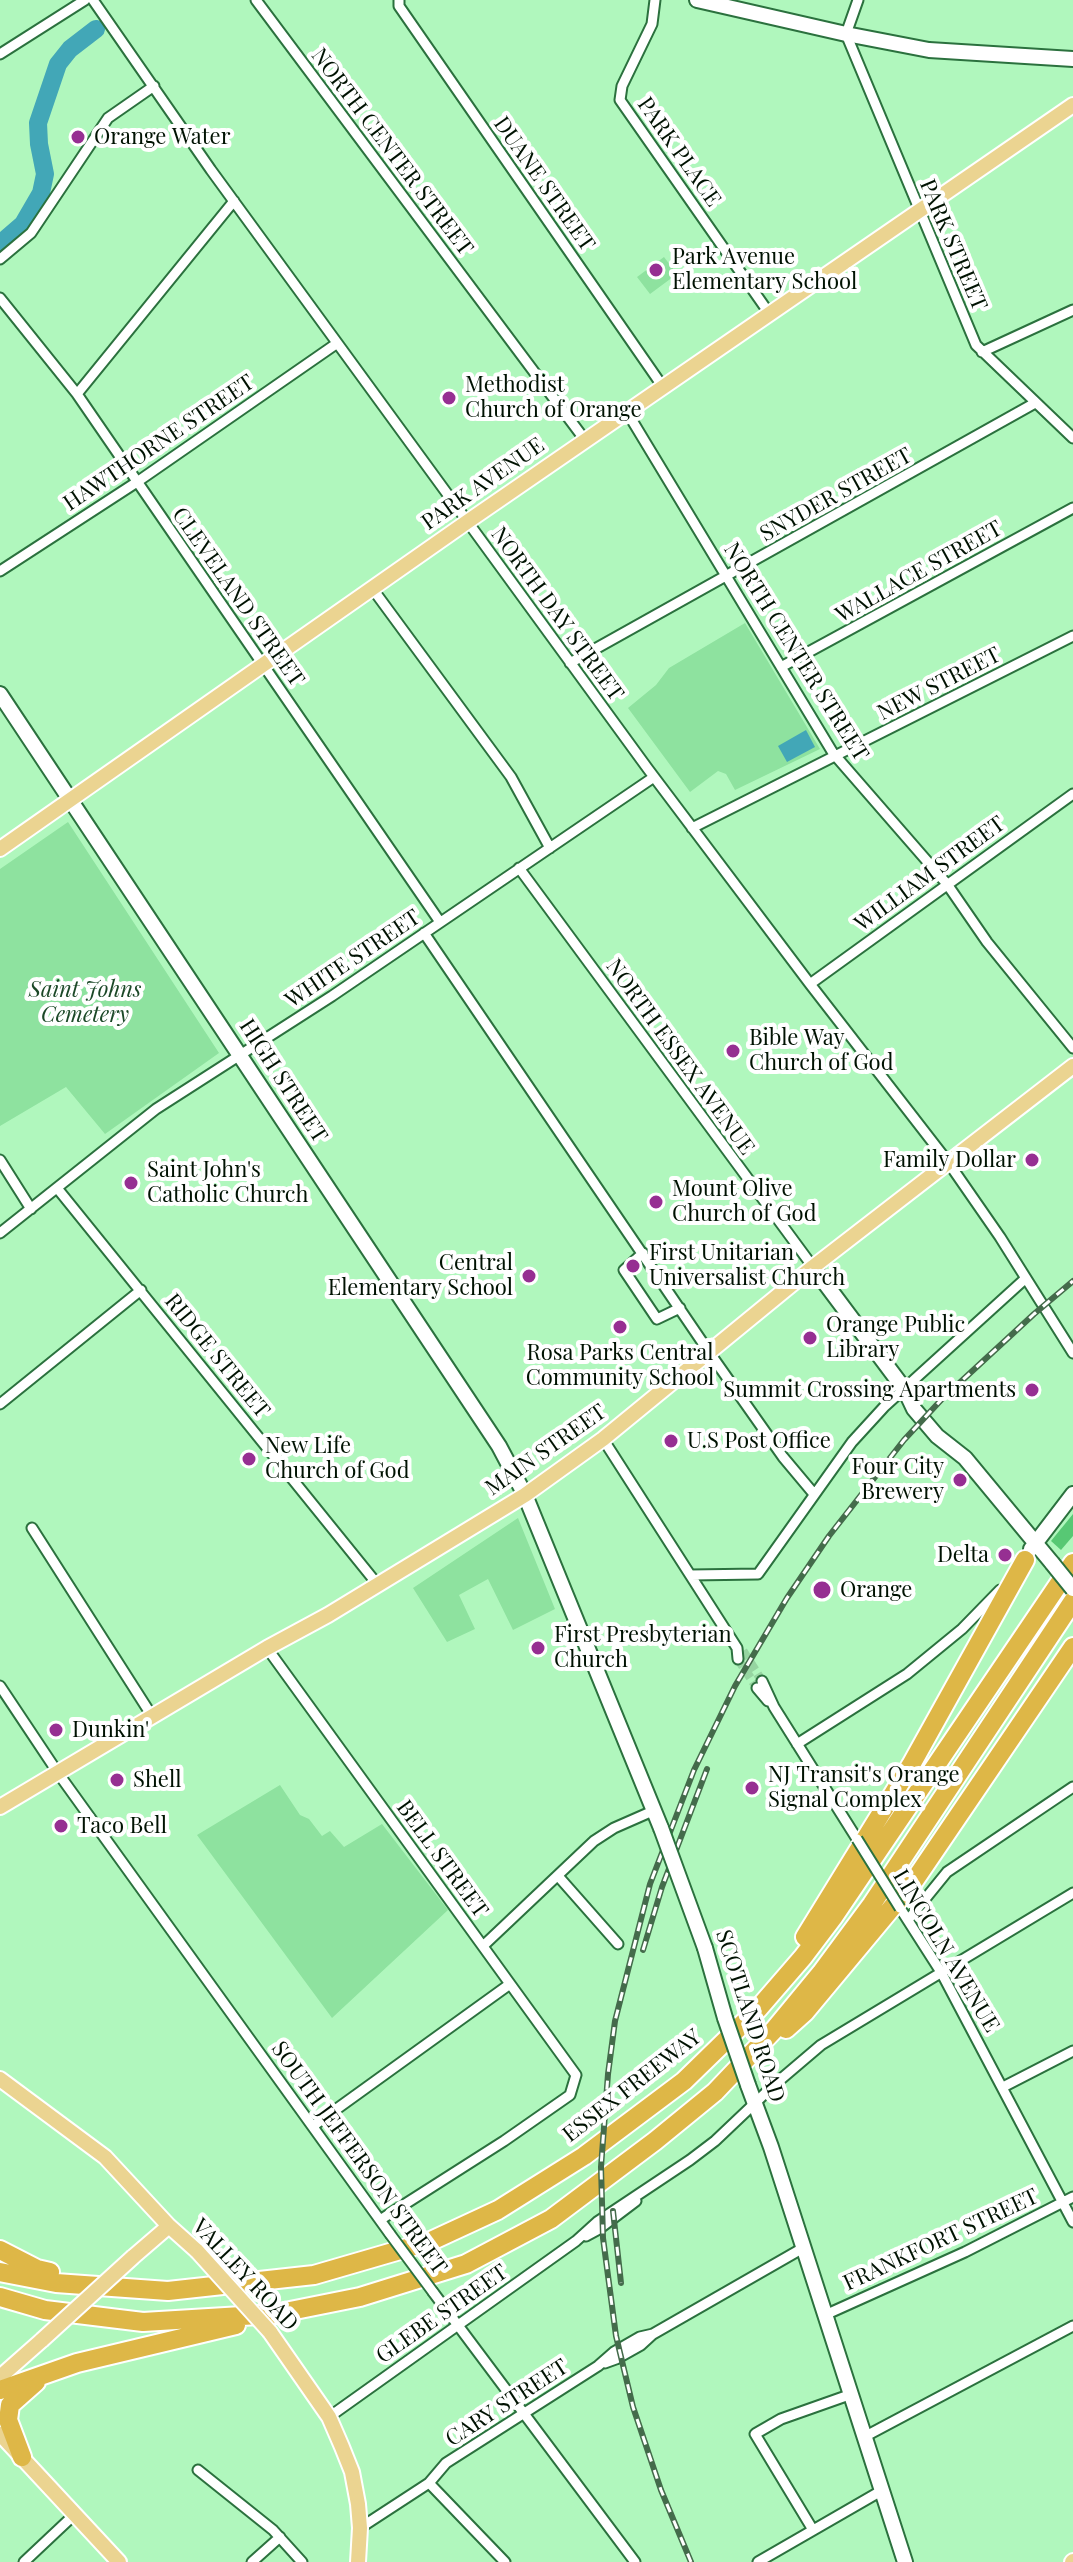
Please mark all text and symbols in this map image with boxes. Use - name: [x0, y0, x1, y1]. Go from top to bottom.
- street label: NORTH CENTER STREET: [305, 43, 479, 261]
- street label: PARK PLACE: [632, 92, 726, 212]
- street label: DUANE STREET: [488, 112, 600, 256]
- place label: Orange Water: [94, 124, 230, 150]
- marker: Orange Water: [69, 128, 87, 146]
- street label: PARK STREET: [914, 176, 992, 314]
- place label: Park Avenue Elementary School: [672, 244, 857, 296]
- marker: Park Avenue Elementary School: [647, 261, 665, 279]
- street label: HAWTHORNE STREET: [59, 369, 259, 517]
- place label: Methodist Church of Orange: [465, 372, 642, 424]
- marker: Methodist Church of Orange: [440, 389, 458, 407]
- street label: PARK AVENUE: [417, 432, 549, 536]
- street label: SNYDER STREET: [755, 442, 917, 548]
- street label: CLEVELAND STREET: [166, 502, 310, 692]
- street label: WALLACE STREET: [831, 515, 1007, 629]
- street label: NORTH DAY STREET: [485, 522, 629, 706]
- street label: NORTH CENTER STREET: [718, 538, 874, 766]
- street label: NEW STREET: [873, 642, 1005, 726]
- street label: WILLIAM STREET: [850, 811, 1010, 937]
- street label: WHITE STREET: [281, 904, 425, 1014]
- street label: NORTH ESSEX AVENUE: [600, 954, 760, 1160]
- park label: Saint Johns Cemetery: [29, 977, 141, 1028]
- street label: HIGH STREET: [233, 1014, 333, 1148]
- place label: Bible Way Church of God: [749, 1025, 893, 1076]
- marker: Bible Way Church of God: [724, 1042, 742, 1060]
- place label: Family Dollar: [883, 1147, 1016, 1173]
- marker: Family Dollar: [1023, 1151, 1041, 1169]
- place label: Saint John's Catholic Church: [147, 1157, 308, 1208]
- marker: Saint John's Catholic Church: [122, 1174, 140, 1192]
- place label: Mount Olive Church of God: [672, 1176, 816, 1228]
- marker: Mount Olive Church of God: [647, 1193, 665, 1211]
- place label: First Unitarian Universalist Church: [649, 1240, 845, 1292]
- place label: Central Elementary School: [328, 1250, 513, 1302]
- marker: First Unitarian Universalist Church: [624, 1257, 642, 1275]
- marker: Central Elementary School: [520, 1267, 538, 1285]
- street label: RIDGE STREET: [159, 1289, 275, 1423]
- place label: Orange Public Library: [826, 1312, 965, 1364]
- marker: Rosa Parks Central Community School: [611, 1318, 629, 1336]
- marker: Orange Public Library: [801, 1329, 819, 1347]
- place label: Rosa Parks Central Community School: [526, 1340, 714, 1392]
- place label: Summit Crossing Apartments: [723, 1377, 1016, 1403]
- marker: Summit Crossing Apartments: [1023, 1381, 1041, 1399]
- street label: MAIN STREET: [481, 1399, 611, 1501]
- place label: U.S Post Office: [687, 1428, 831, 1454]
- marker: U.S Post Office: [662, 1432, 680, 1450]
- place label: New Life Church of God: [265, 1433, 409, 1484]
- marker: New Life Church of God: [240, 1450, 258, 1468]
- place label: Four City Brewery: [851, 1454, 944, 1506]
- marker: Four City Brewery: [951, 1471, 969, 1489]
- place label: Delta: [937, 1542, 989, 1568]
- marker: Delta: [996, 1546, 1014, 1564]
- place label: Orange: [840, 1577, 912, 1603]
- marker: Orange: [811, 1579, 833, 1601]
- place label: First Presbyterian Church: [554, 1622, 732, 1674]
- marker: First Presbyterian Church: [529, 1639, 547, 1657]
- place label: Dunkin': [72, 1717, 149, 1743]
- marker: Dunkin': [47, 1721, 65, 1739]
- place label: NJ Transit's Orange Signal Complex: [768, 1762, 960, 1814]
- place label: Shell: [133, 1767, 182, 1793]
- marker: Shell: [108, 1771, 126, 1789]
- marker: NJ Transit's Orange Signal Complex: [743, 1779, 761, 1797]
- street label: BELL STREET: [391, 1795, 493, 1923]
- place label: Taco Bell: [77, 1813, 167, 1839]
- marker: Taco Bell: [52, 1817, 70, 1835]
- street label: LINCOLN AVENUE: [887, 1865, 1005, 2037]
- street label: SCOTLAND ROAD: [710, 1926, 790, 2106]
- street label: ESSEX FREEWAY: [558, 2024, 706, 2148]
- street label: SOUTH JEFFERSON STREET: [266, 2036, 452, 2280]
- street label: FRANKFORT STREET: [839, 2183, 1043, 2297]
- street label: VALLEY ROAD: [187, 2214, 303, 2336]
- street label: GLEBE STREET: [371, 2259, 513, 2369]
- street label: CARY STREET: [441, 2354, 573, 2452]

